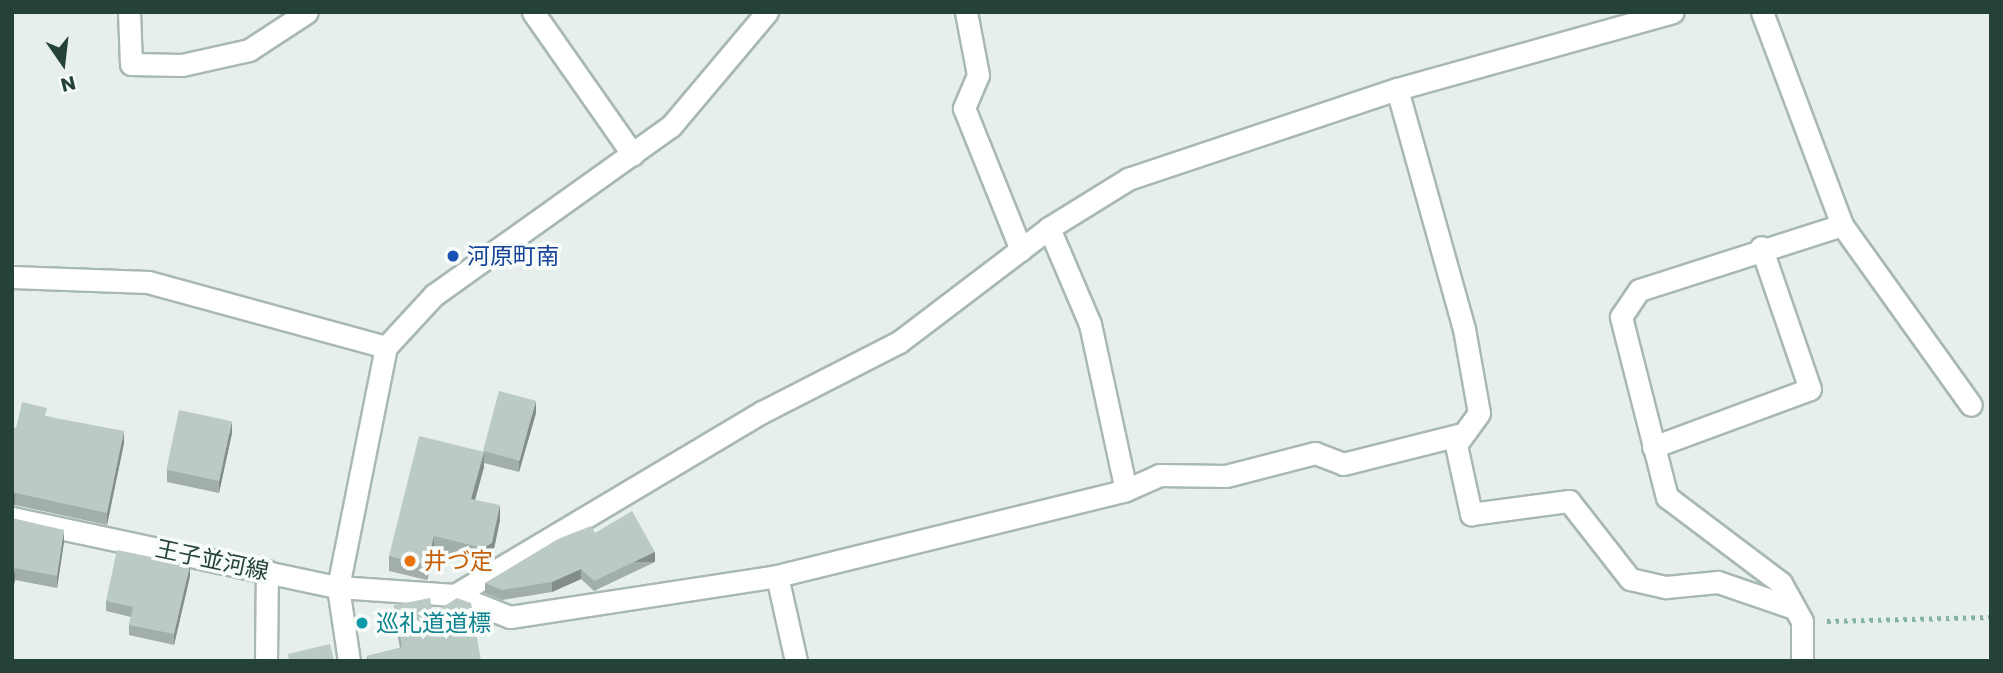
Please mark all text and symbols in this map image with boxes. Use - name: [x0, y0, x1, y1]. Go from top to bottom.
- north arrow: [28, 28, 98, 98]
- text: N: [58, 69, 78, 99]
- place label: 河原町南: [467, 242, 559, 270]
- marker: 河原町南: [445, 248, 461, 264]
- street label: 王子並河線: [153, 535, 271, 585]
- place label: 井づ定: [424, 547, 493, 575]
- marker: 井づ定: [402, 553, 418, 569]
- place label: 巡礼道道標: [376, 609, 491, 637]
- marker: 巡礼道道標: [354, 615, 370, 631]

